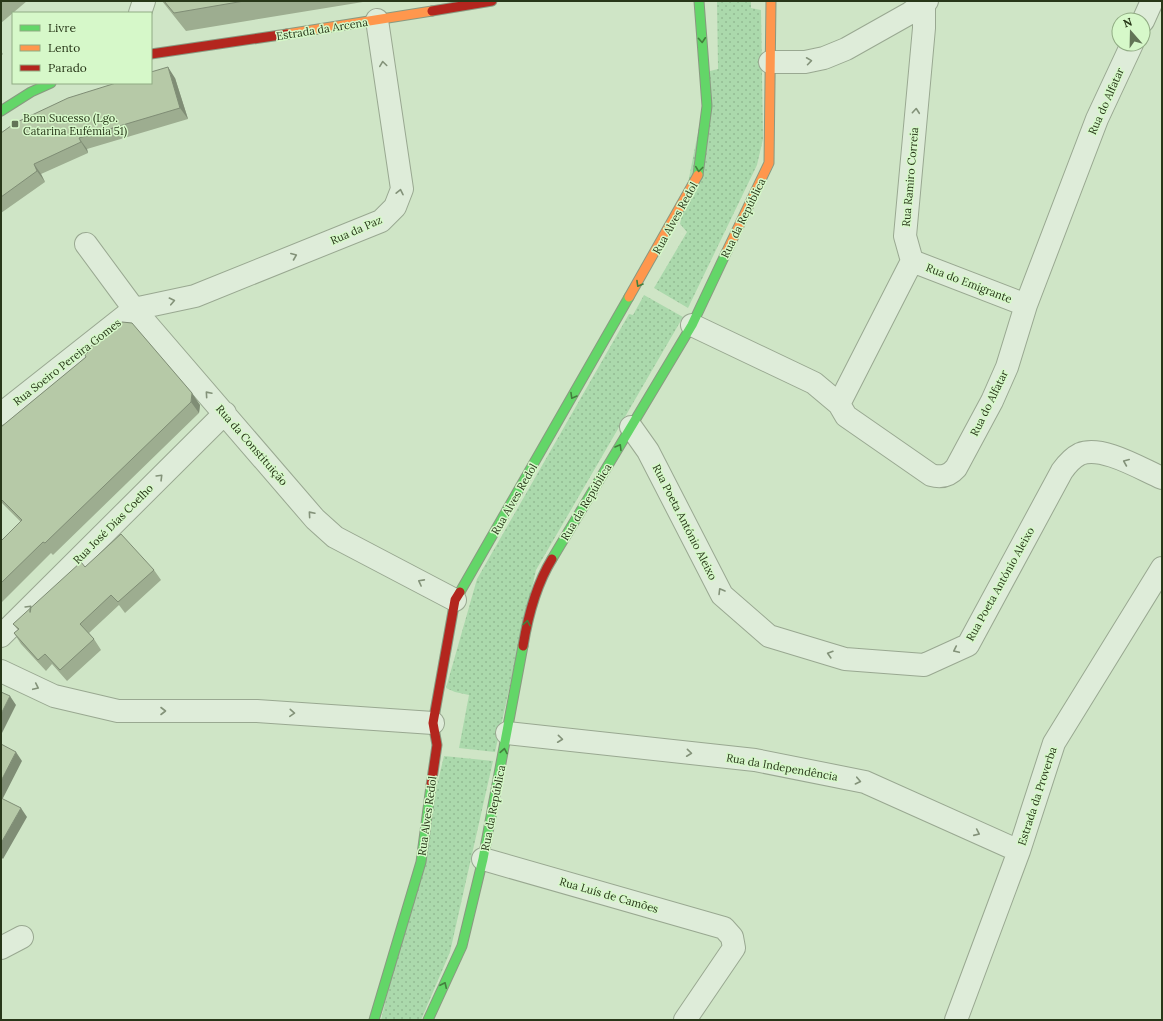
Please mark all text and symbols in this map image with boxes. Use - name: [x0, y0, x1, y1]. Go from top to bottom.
- legend: [12, 12, 152, 84]
- north arrow: [1111, 12, 1151, 52]
- text: N: [1121, 14, 1134, 31]
- street label: Estrada da Arcena: [275, 15, 369, 43]
- text: Livre: [48, 20, 76, 35]
- one-way arrow: [697, 37, 706, 43]
- text: Lento: [48, 40, 80, 55]
- one-way arrow: [806, 57, 812, 66]
- text: Parado: [48, 60, 87, 75]
- one-way arrow: [379, 60, 388, 67]
- street label: Rua do Alfatar: [1085, 65, 1127, 137]
- one-way arrow: [912, 108, 921, 114]
- place label: Bom Sucesso (Lgo. Catarina Eufémia 51): [23, 111, 127, 139]
- marker: Bom Sucesso (Lgo. Catarina Eufémia 51): [10, 119, 20, 129]
- street label: Rua Ramiro Correia: [899, 126, 921, 227]
- one-way arrow: [695, 166, 704, 172]
- street label: Rua da República: [718, 175, 769, 260]
- street label: Rua Alves Redol: [649, 180, 701, 256]
- one-way arrow: [395, 189, 403, 195]
- street label: Rua da Paz: [328, 212, 384, 248]
- one-way arrow: [290, 253, 297, 261]
- street label: Rua do Emigrante: [924, 260, 1014, 306]
- one-way arrow: [636, 280, 643, 287]
- one-way arrow: [169, 298, 175, 306]
- street label: Rua Soeiro Pereira Gomes: [10, 316, 124, 408]
- street label: Rua do Alfatar: [967, 367, 1011, 438]
- one-way arrow: [206, 391, 213, 399]
- one-way arrow: [571, 392, 578, 399]
- street label: Rua da Constituição: [213, 402, 291, 488]
- one-way arrow: [615, 444, 622, 451]
- one-way arrow: [1123, 459, 1130, 467]
- street label: Rua Alves Redol: [488, 461, 540, 537]
- street label: Rua da República: [558, 461, 615, 543]
- street label: Rua Poeta António Aleixo: [650, 462, 720, 582]
- one-way arrow: [155, 474, 163, 482]
- street label: Rua José Dias Coelho: [70, 481, 156, 567]
- one-way arrow: [308, 511, 316, 519]
- street label: Rua Poeta António Aleixo: [963, 525, 1037, 643]
- one-way arrow: [417, 579, 425, 587]
- one-way arrow: [718, 588, 725, 595]
- one-way arrow: [24, 606, 32, 613]
- one-way arrow: [522, 620, 530, 626]
- one-way arrow: [952, 645, 960, 653]
- one-way arrow: [827, 650, 834, 659]
- one-way arrow: [32, 682, 40, 690]
- one-way arrow: [160, 707, 166, 715]
- one-way arrow: [289, 708, 295, 717]
- one-way arrow: [557, 734, 563, 743]
- street label: Estrada da Proverba: [1014, 745, 1060, 847]
- one-way arrow: [499, 748, 507, 754]
- one-way arrow: [686, 748, 692, 757]
- street label: Rua da Independência: [725, 750, 839, 784]
- street label: Rua da República: [478, 764, 508, 852]
- street label: Rua Alves Redol: [414, 775, 440, 857]
- one-way arrow: [855, 777, 861, 785]
- one-way arrow: [973, 828, 981, 836]
- street label: Rua Luís de Camões: [558, 874, 660, 916]
- one-way arrow: [439, 981, 447, 989]

